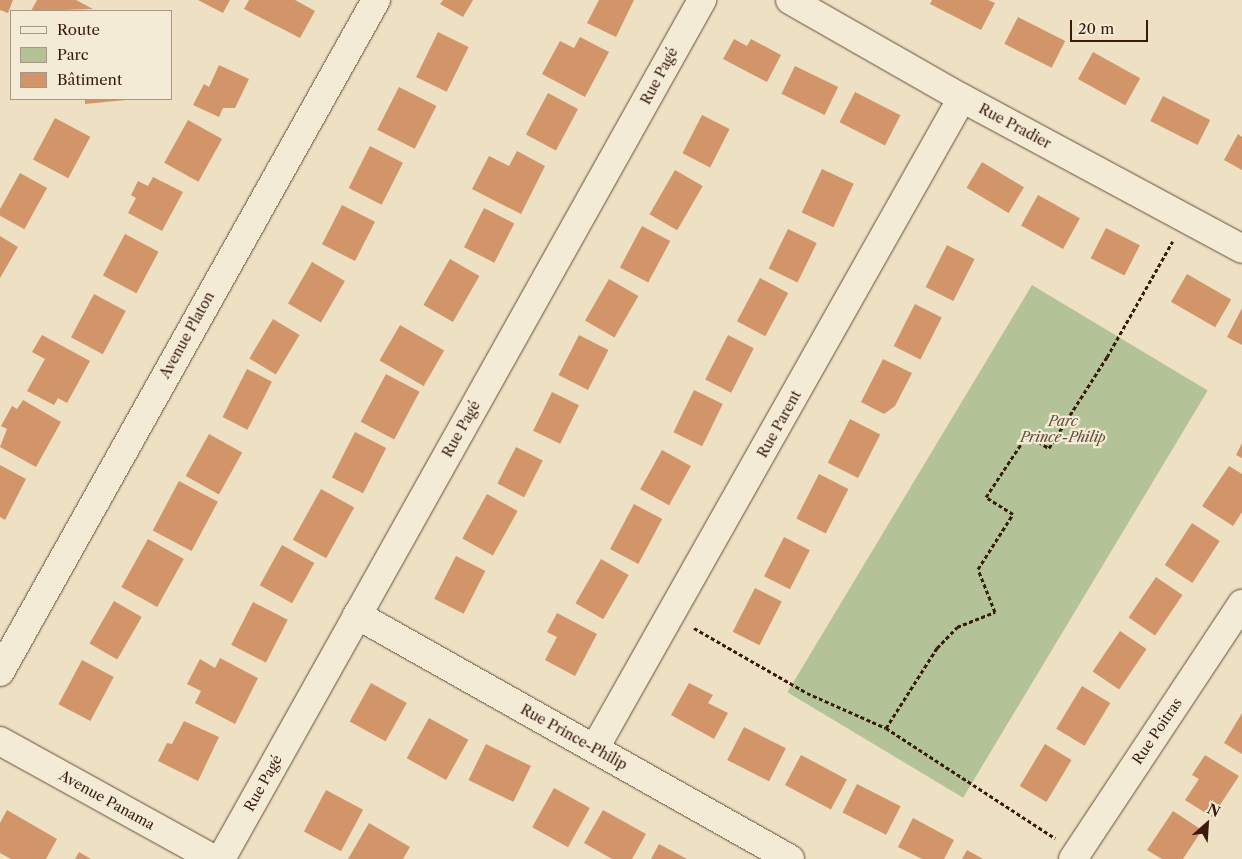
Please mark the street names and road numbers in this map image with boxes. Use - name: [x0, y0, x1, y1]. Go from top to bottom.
- street label: Rue Pagé: [637, 45, 681, 107]
- street label: Rue Pradier: [976, 100, 1054, 152]
- street label: Avenue Platon: [156, 289, 218, 381]
- street label: Rue Parent: [754, 388, 804, 460]
- street label: Rue Pagé: [439, 398, 483, 460]
- street label: Rue Poitras: [1129, 695, 1185, 767]
- street label: Rue Prince-Philip: [518, 701, 630, 773]
- street label: Rue Pagé: [241, 752, 285, 814]
- street label: Avenue Panama: [56, 767, 158, 833]

